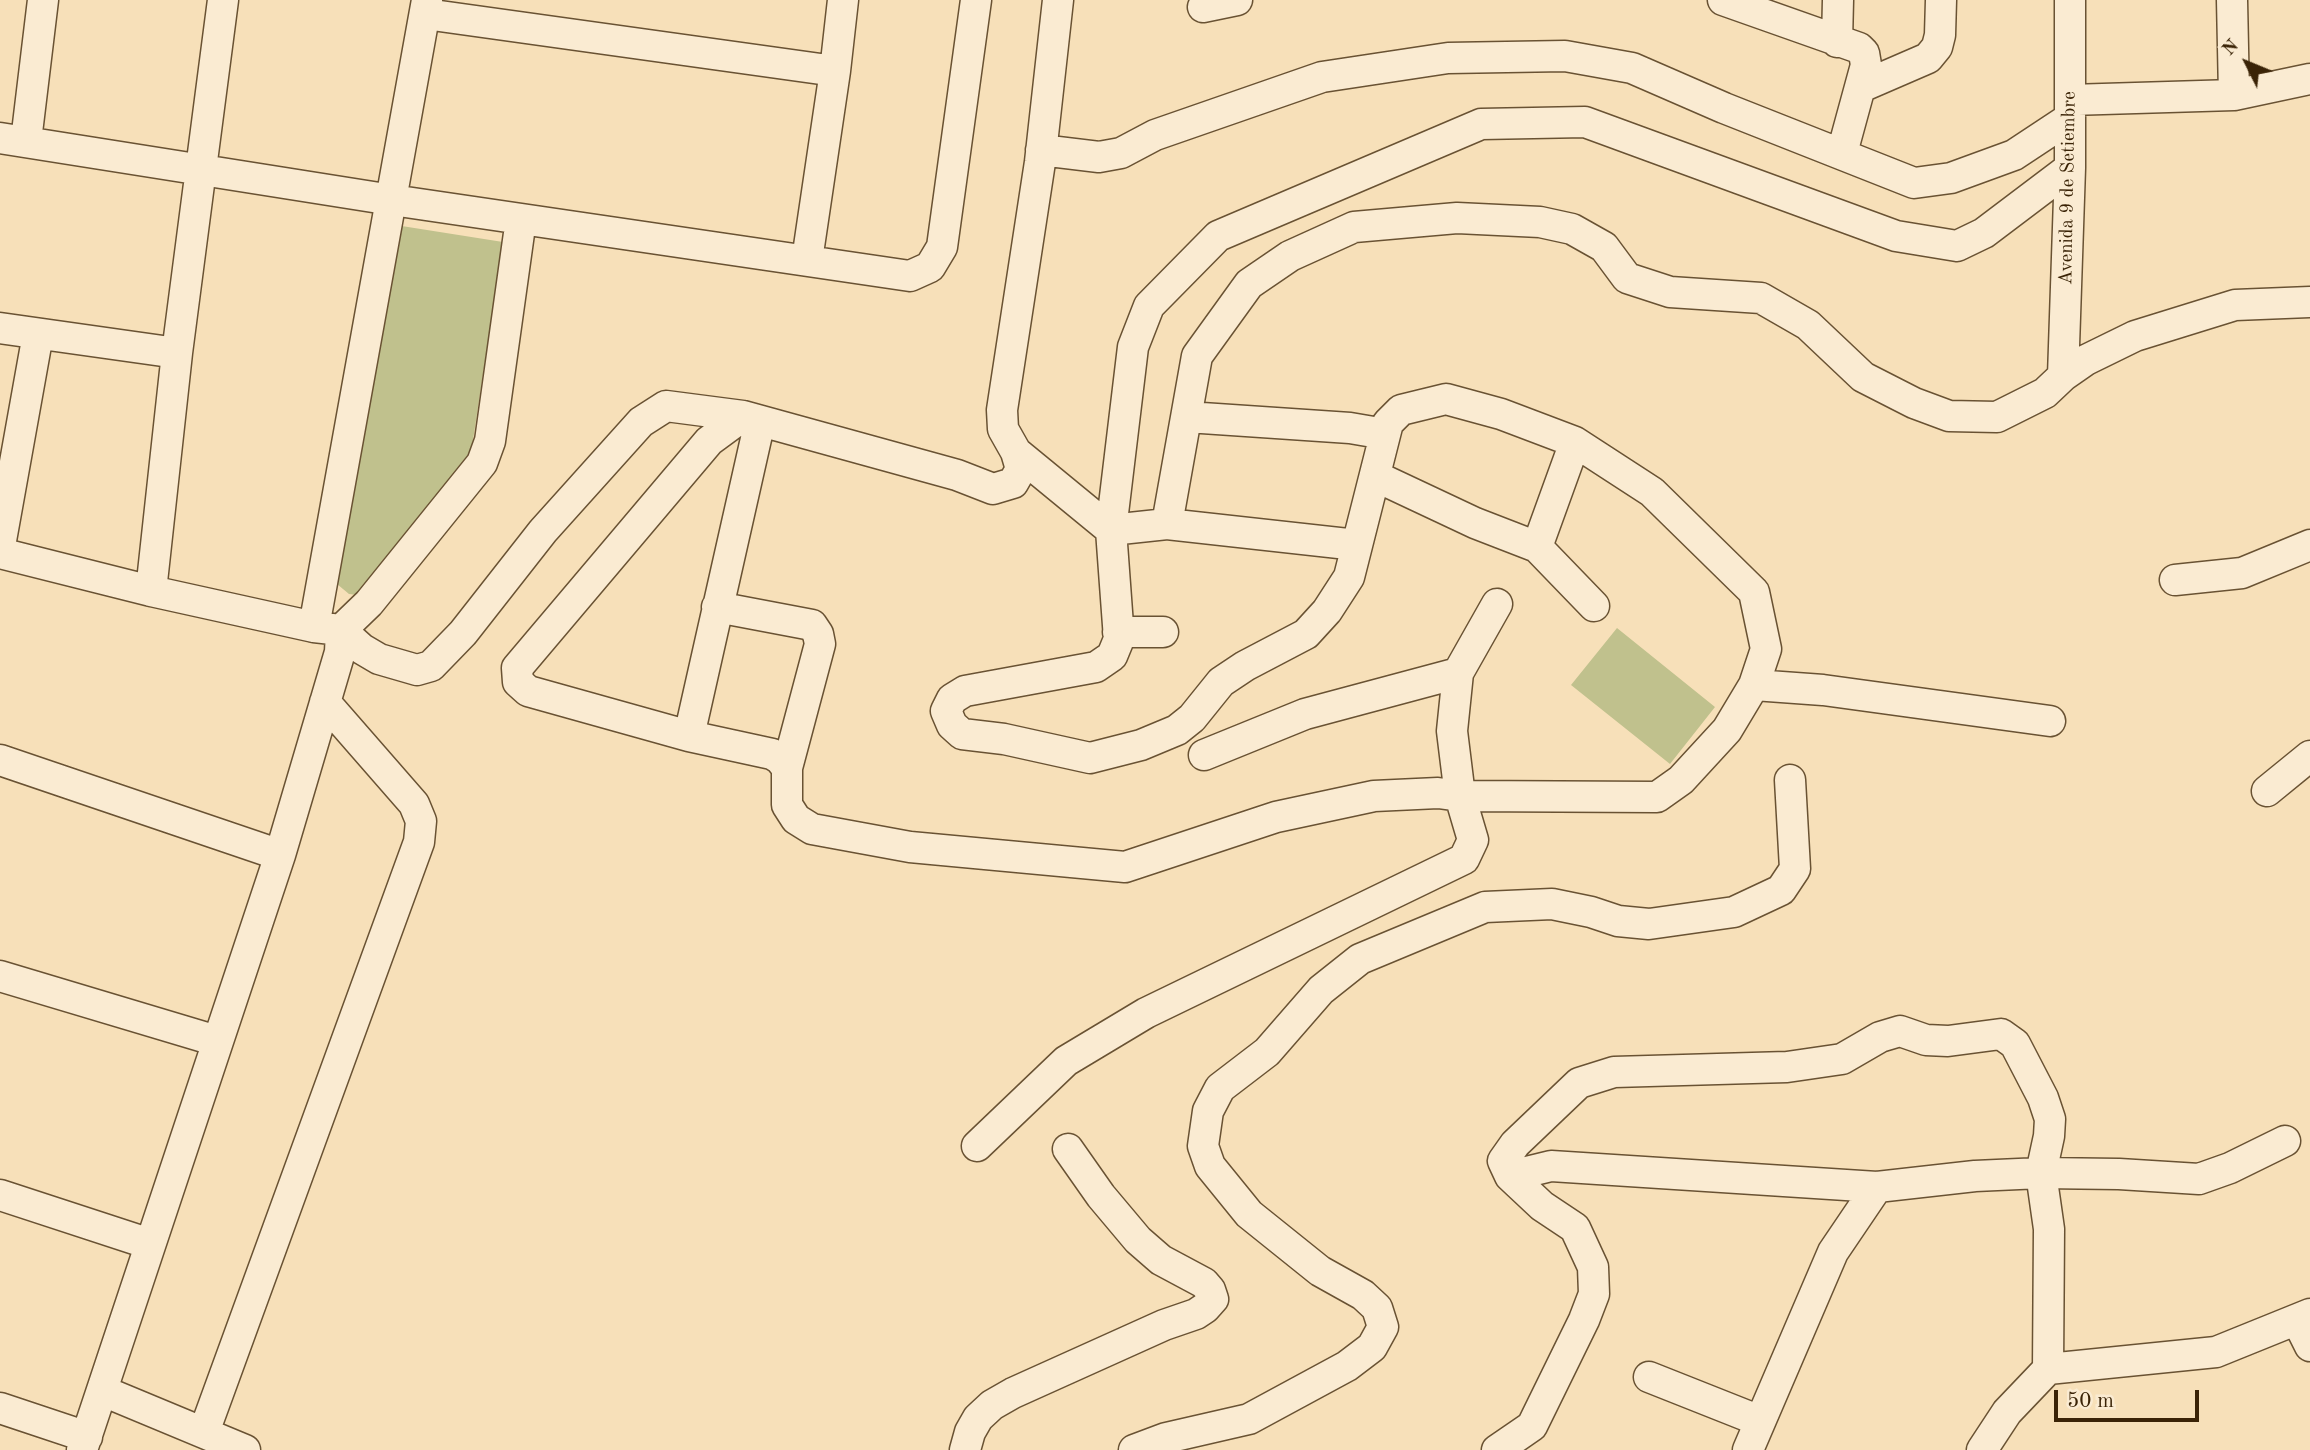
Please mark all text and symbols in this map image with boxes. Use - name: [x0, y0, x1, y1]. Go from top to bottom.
- north arrow: [2212, 28, 2282, 98]
- text: N: [2219, 37, 2243, 60]
- street label: Avenida 9 de Setiembre: [2055, 91, 2081, 285]
- scale bar: [2058, 1376, 2203, 1420]
- text: 50 m: [2067, 1391, 2114, 1412]

